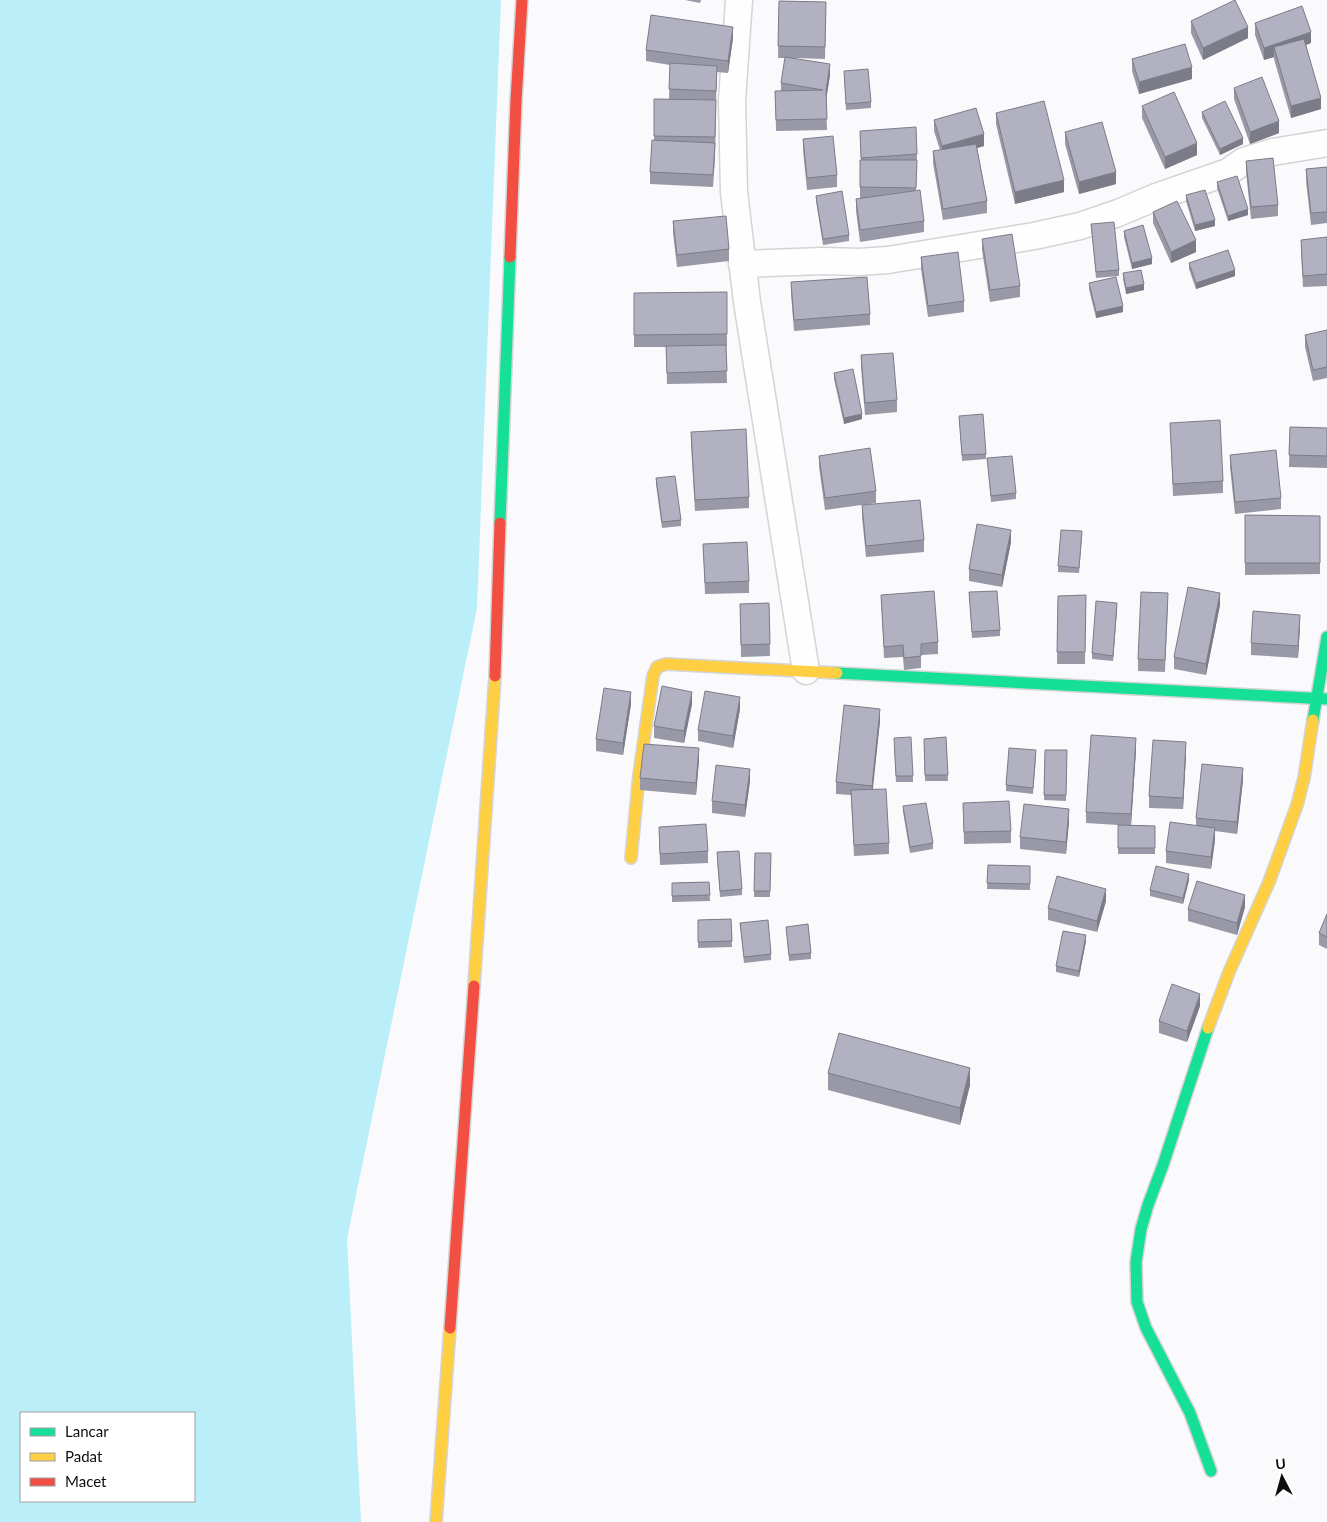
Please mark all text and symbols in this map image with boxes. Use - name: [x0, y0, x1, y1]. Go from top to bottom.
- legend: [20, 1412, 195, 1502]
- text: Lancar: [65, 1422, 109, 1440]
- text: Padat: [65, 1447, 103, 1465]
- north arrow: [1257, 1452, 1307, 1502]
- text: U: [1275, 1455, 1287, 1473]
- text: Macet: [65, 1472, 107, 1490]

